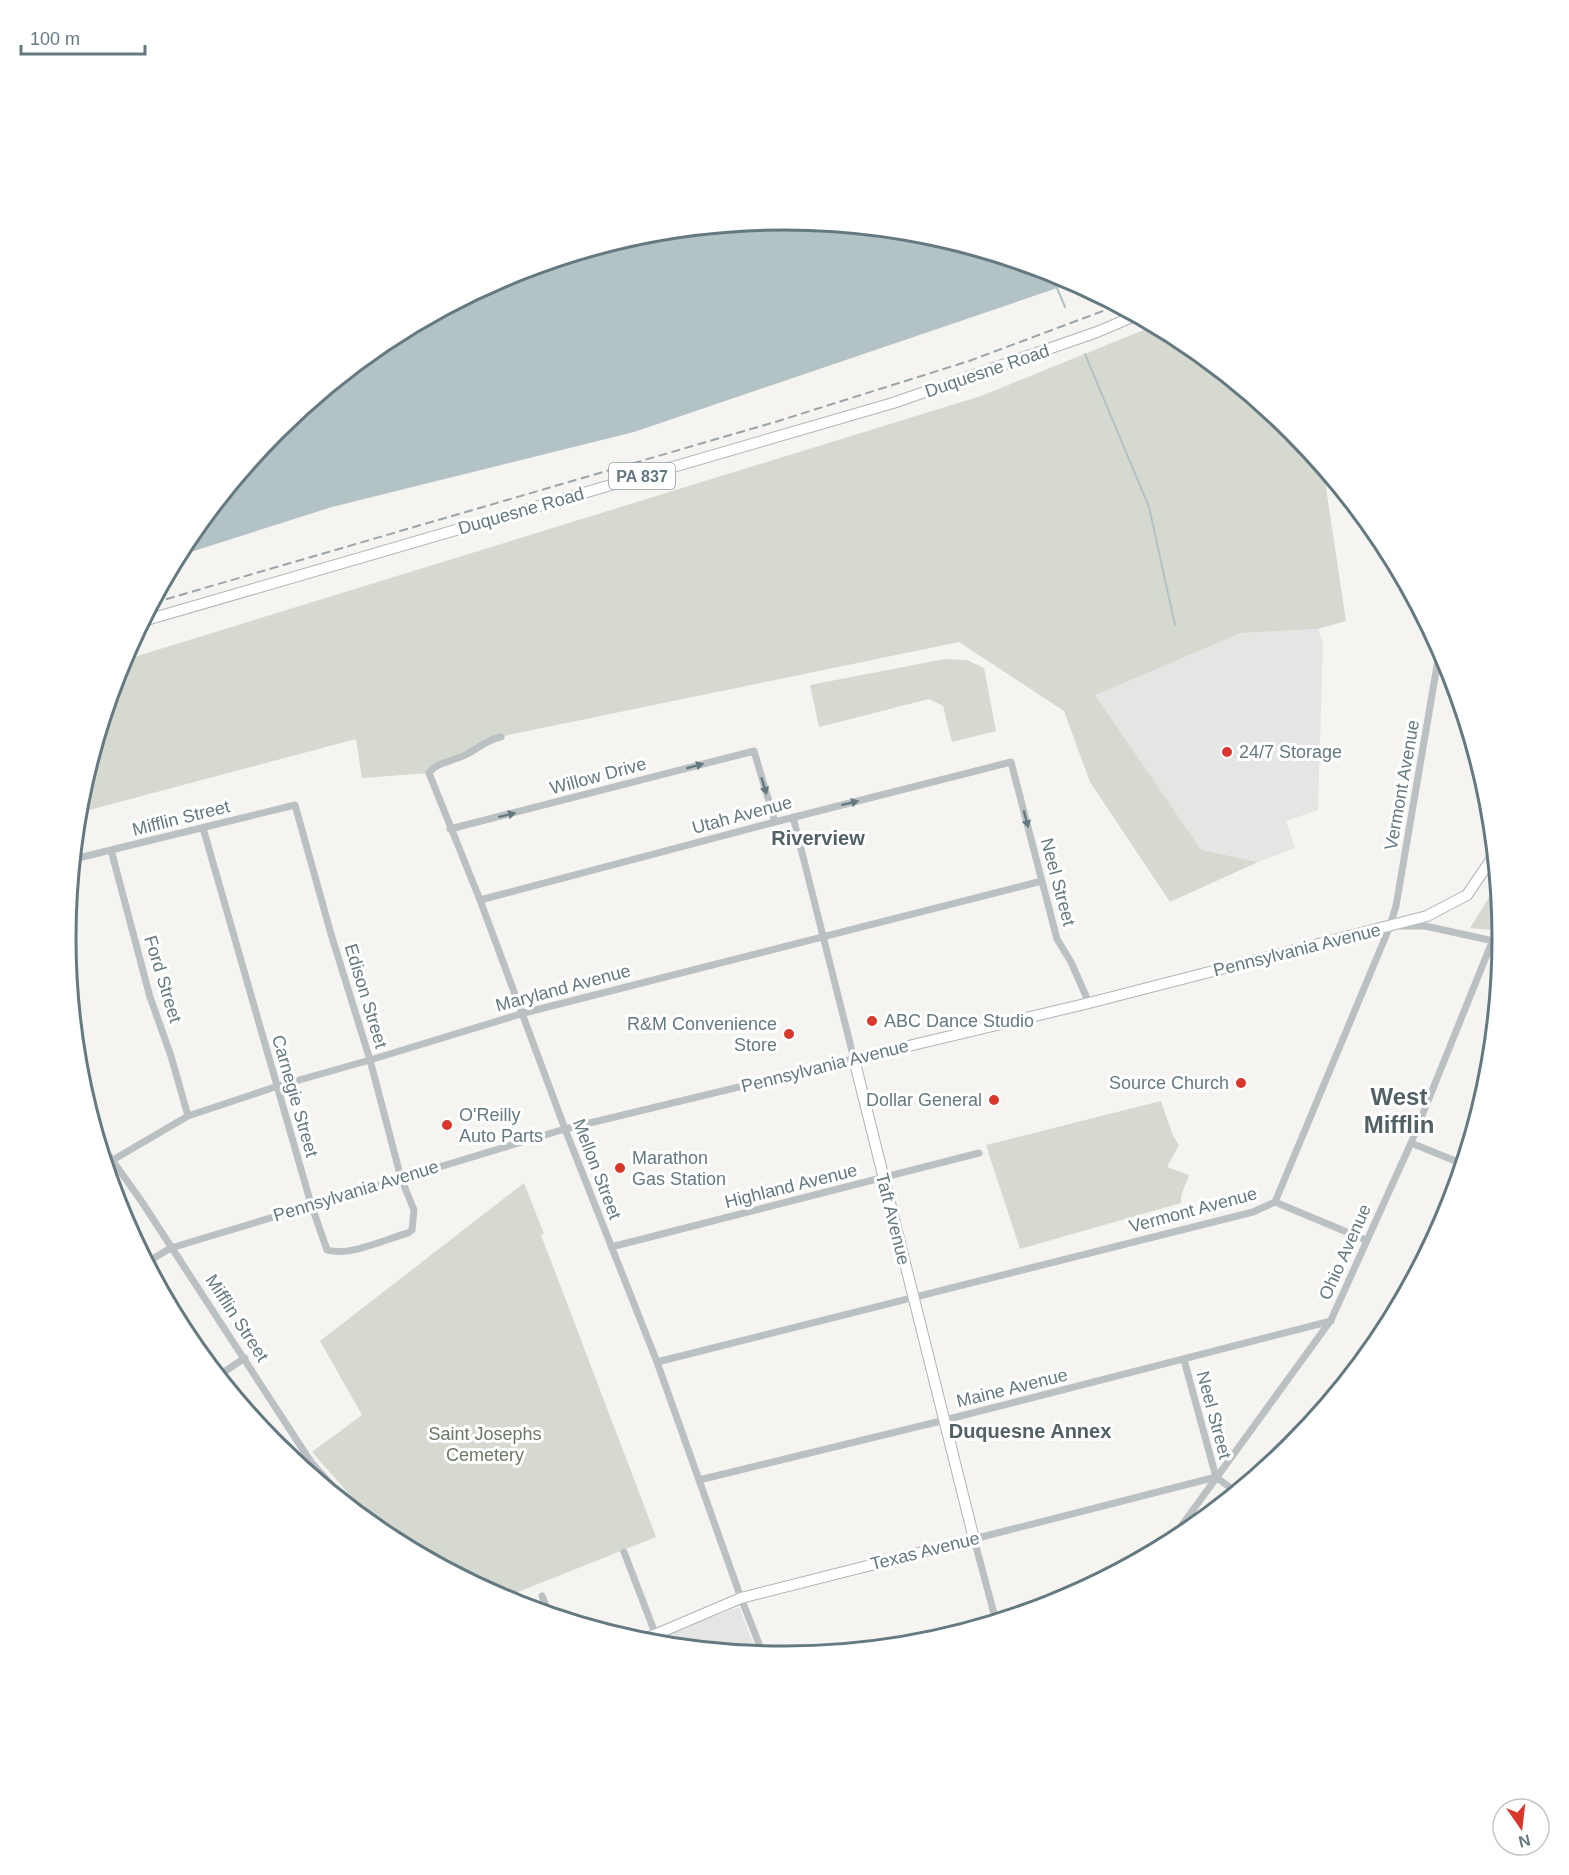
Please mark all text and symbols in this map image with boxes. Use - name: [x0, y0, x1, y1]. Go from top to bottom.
- scale bar: [21, 18, 146, 56]
- text: 100 m: [30, 29, 80, 49]
- street label: Duquesne Road: [922, 340, 1052, 402]
- road number: PA 837: [609, 463, 675, 489]
- street label: Duquesne Road: [456, 483, 586, 539]
- street label: Vermont Avenue: [1381, 718, 1423, 852]
- place label: 24/7 Storage: [1239, 742, 1342, 762]
- marker: 24/7 Storage: [1220, 745, 1234, 759]
- street label: Willow Drive: [548, 754, 648, 798]
- one-way arrow: [687, 761, 705, 770]
- one-way arrow: [760, 777, 769, 795]
- street label: Utah Avenue: [690, 792, 794, 838]
- street label: Mifflin Street: [130, 796, 232, 840]
- one-way arrow: [841, 797, 859, 807]
- one-way arrow: [497, 809, 516, 819]
- one-way arrow: [1022, 810, 1032, 828]
- district label: Riverview: [771, 827, 865, 849]
- street label: Neel Street: [1037, 836, 1079, 928]
- street label: Pennsylvania Avenue: [1211, 920, 1383, 980]
- street label: Ford Street: [140, 933, 186, 1025]
- street label: Edison Street: [341, 941, 391, 1051]
- street label: Maryland Avenue: [493, 960, 633, 1016]
- place label: ABC Dance Studio: [884, 1011, 1034, 1031]
- place label: R&M Convenience Store: [627, 1014, 777, 1055]
- marker: ABC Dance Studio: [865, 1014, 879, 1028]
- marker: R&M Convenience Store: [782, 1027, 796, 1041]
- street label: Carnegie Street: [268, 1033, 322, 1159]
- street label: Pennsylvania Avenue: [739, 1036, 911, 1096]
- place label: Source Church: [1109, 1073, 1229, 1093]
- marker: Source Church: [1234, 1076, 1248, 1090]
- district label: West Mifflin: [1364, 1083, 1434, 1138]
- place label: Dollar General: [866, 1090, 982, 1110]
- marker: Dollar General: [987, 1093, 1001, 1107]
- place label: O'Reilly Auto Parts: [459, 1105, 543, 1146]
- street label: Mellon Street: [569, 1116, 625, 1222]
- marker: O'Reilly Auto Parts: [440, 1118, 454, 1132]
- place label: Marathon Gas Station: [632, 1148, 726, 1189]
- street label: Pennsylvania Avenue: [271, 1156, 441, 1226]
- street label: Highland Avenue: [723, 1160, 859, 1212]
- marker: Marathon Gas Station: [613, 1161, 627, 1175]
- street label: Taft Avenue: [872, 1171, 914, 1267]
- street label: Vermont Avenue: [1127, 1183, 1259, 1237]
- street label: Ohio Avenue: [1315, 1201, 1375, 1303]
- street label: Mifflin Street: [201, 1271, 273, 1365]
- street label: Maine Avenue: [954, 1365, 1070, 1411]
- street label: Neel Street: [1193, 1369, 1235, 1461]
- district label: Duquesne Annex: [949, 1420, 1111, 1442]
- park label: Saint Josephs Cemetery: [428, 1424, 542, 1465]
- street label: Texas Avenue: [868, 1528, 982, 1574]
- north arrow: [1491, 1797, 1551, 1857]
- text: N: [1517, 1831, 1532, 1851]

